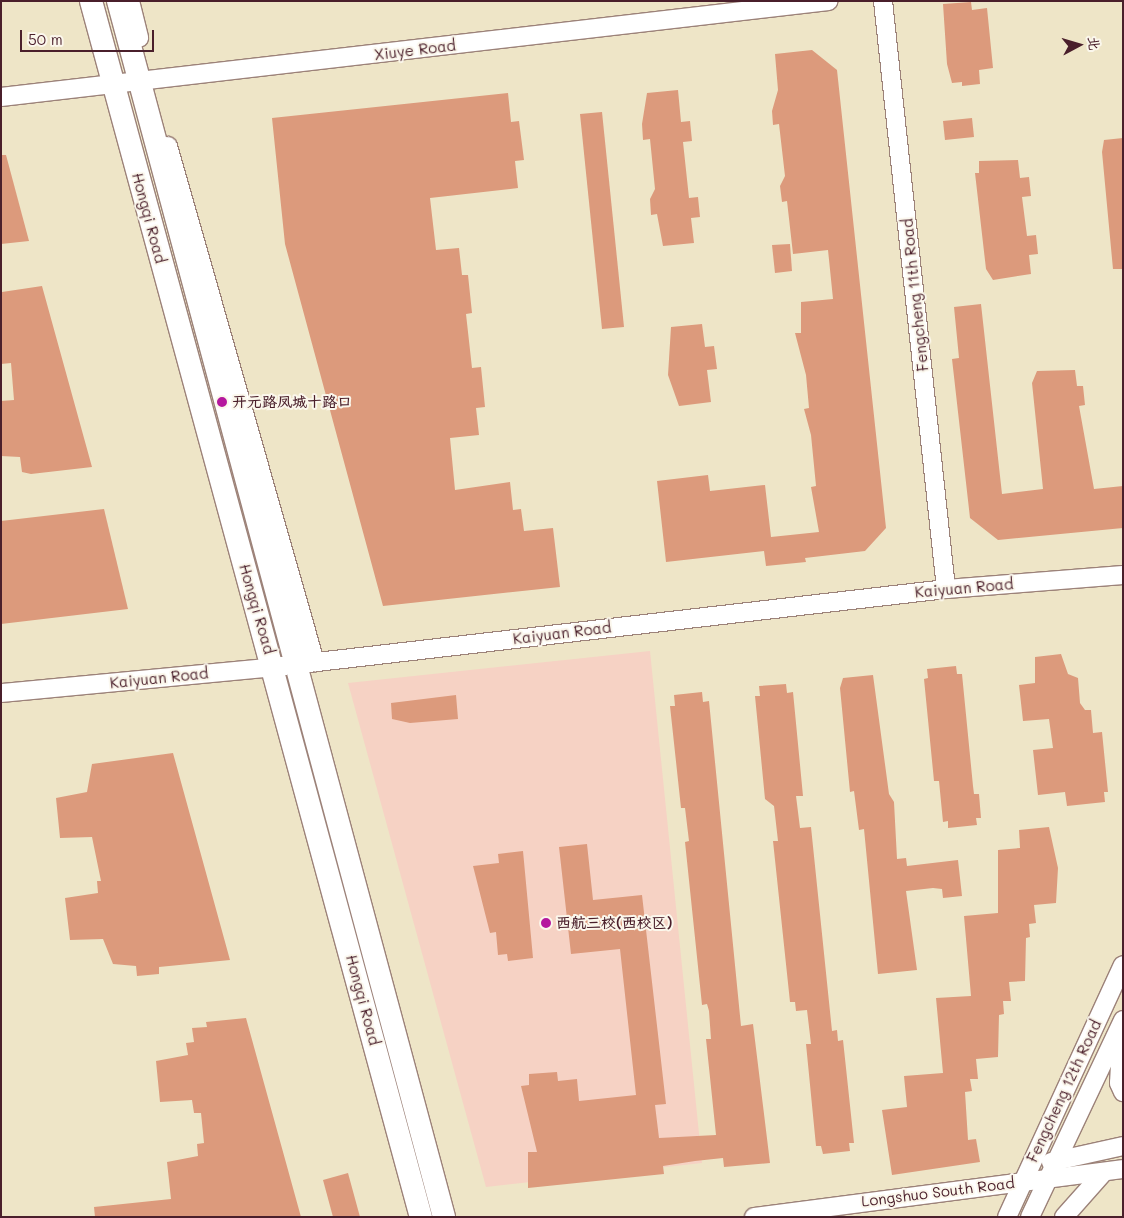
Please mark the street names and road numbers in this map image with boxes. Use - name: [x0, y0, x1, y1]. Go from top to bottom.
- street label: Xiuye Road: [373, 36, 457, 64]
- street label: Hongqi Road: [128, 171, 170, 265]
- street label: Fengcheng 11th Road: [898, 218, 932, 372]
- street label: Hongqi Road: [236, 562, 278, 656]
- street label: Kaiyuan Road: [914, 575, 1014, 601]
- street label: Kaiyuan Road: [512, 618, 612, 648]
- street label: Kaiyuan Road: [109, 664, 209, 692]
- street label: Hongqi Road: [342, 953, 384, 1047]
- street label: Fengcheng 12th Road: [1023, 1017, 1105, 1165]
- street label: Longshuo South Road: [860, 1174, 1016, 1210]

